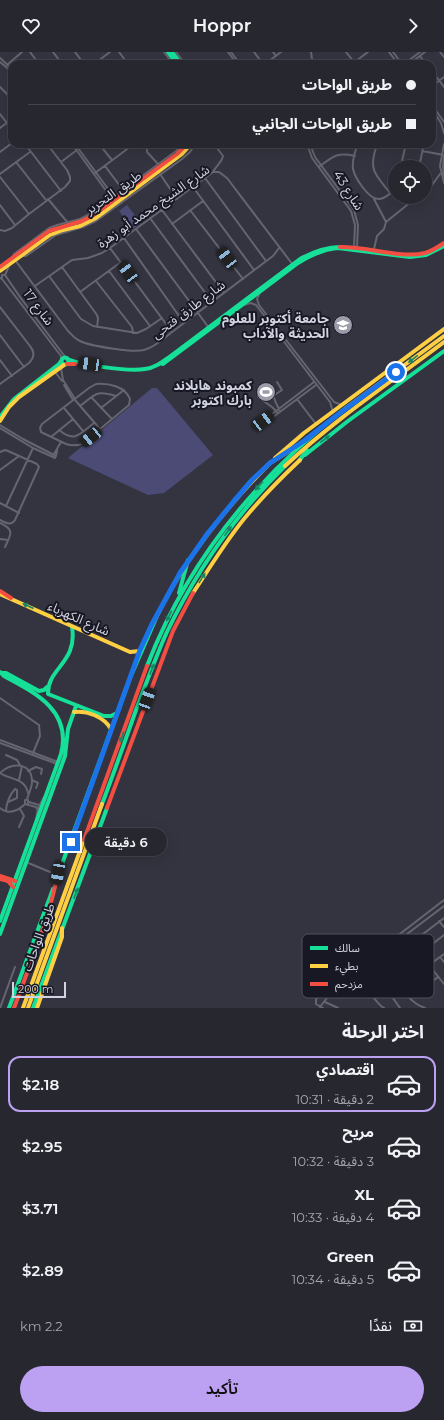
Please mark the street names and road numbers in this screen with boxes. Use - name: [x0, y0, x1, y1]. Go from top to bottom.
- street label: شارع الشيخ محمد أبو زهرة: [94, 161, 214, 253]
- street label: طريق التحرير: [81, 167, 145, 219]
- street label: شارع 43: [328, 167, 368, 215]
- street label: شارع طارق فتحى: [148, 276, 230, 344]
- street label: شارع 17: [18, 286, 58, 330]
- street label: شارع الكهرباء: [44, 597, 112, 641]
- street label: طريق الواحات: [18, 901, 59, 974]

